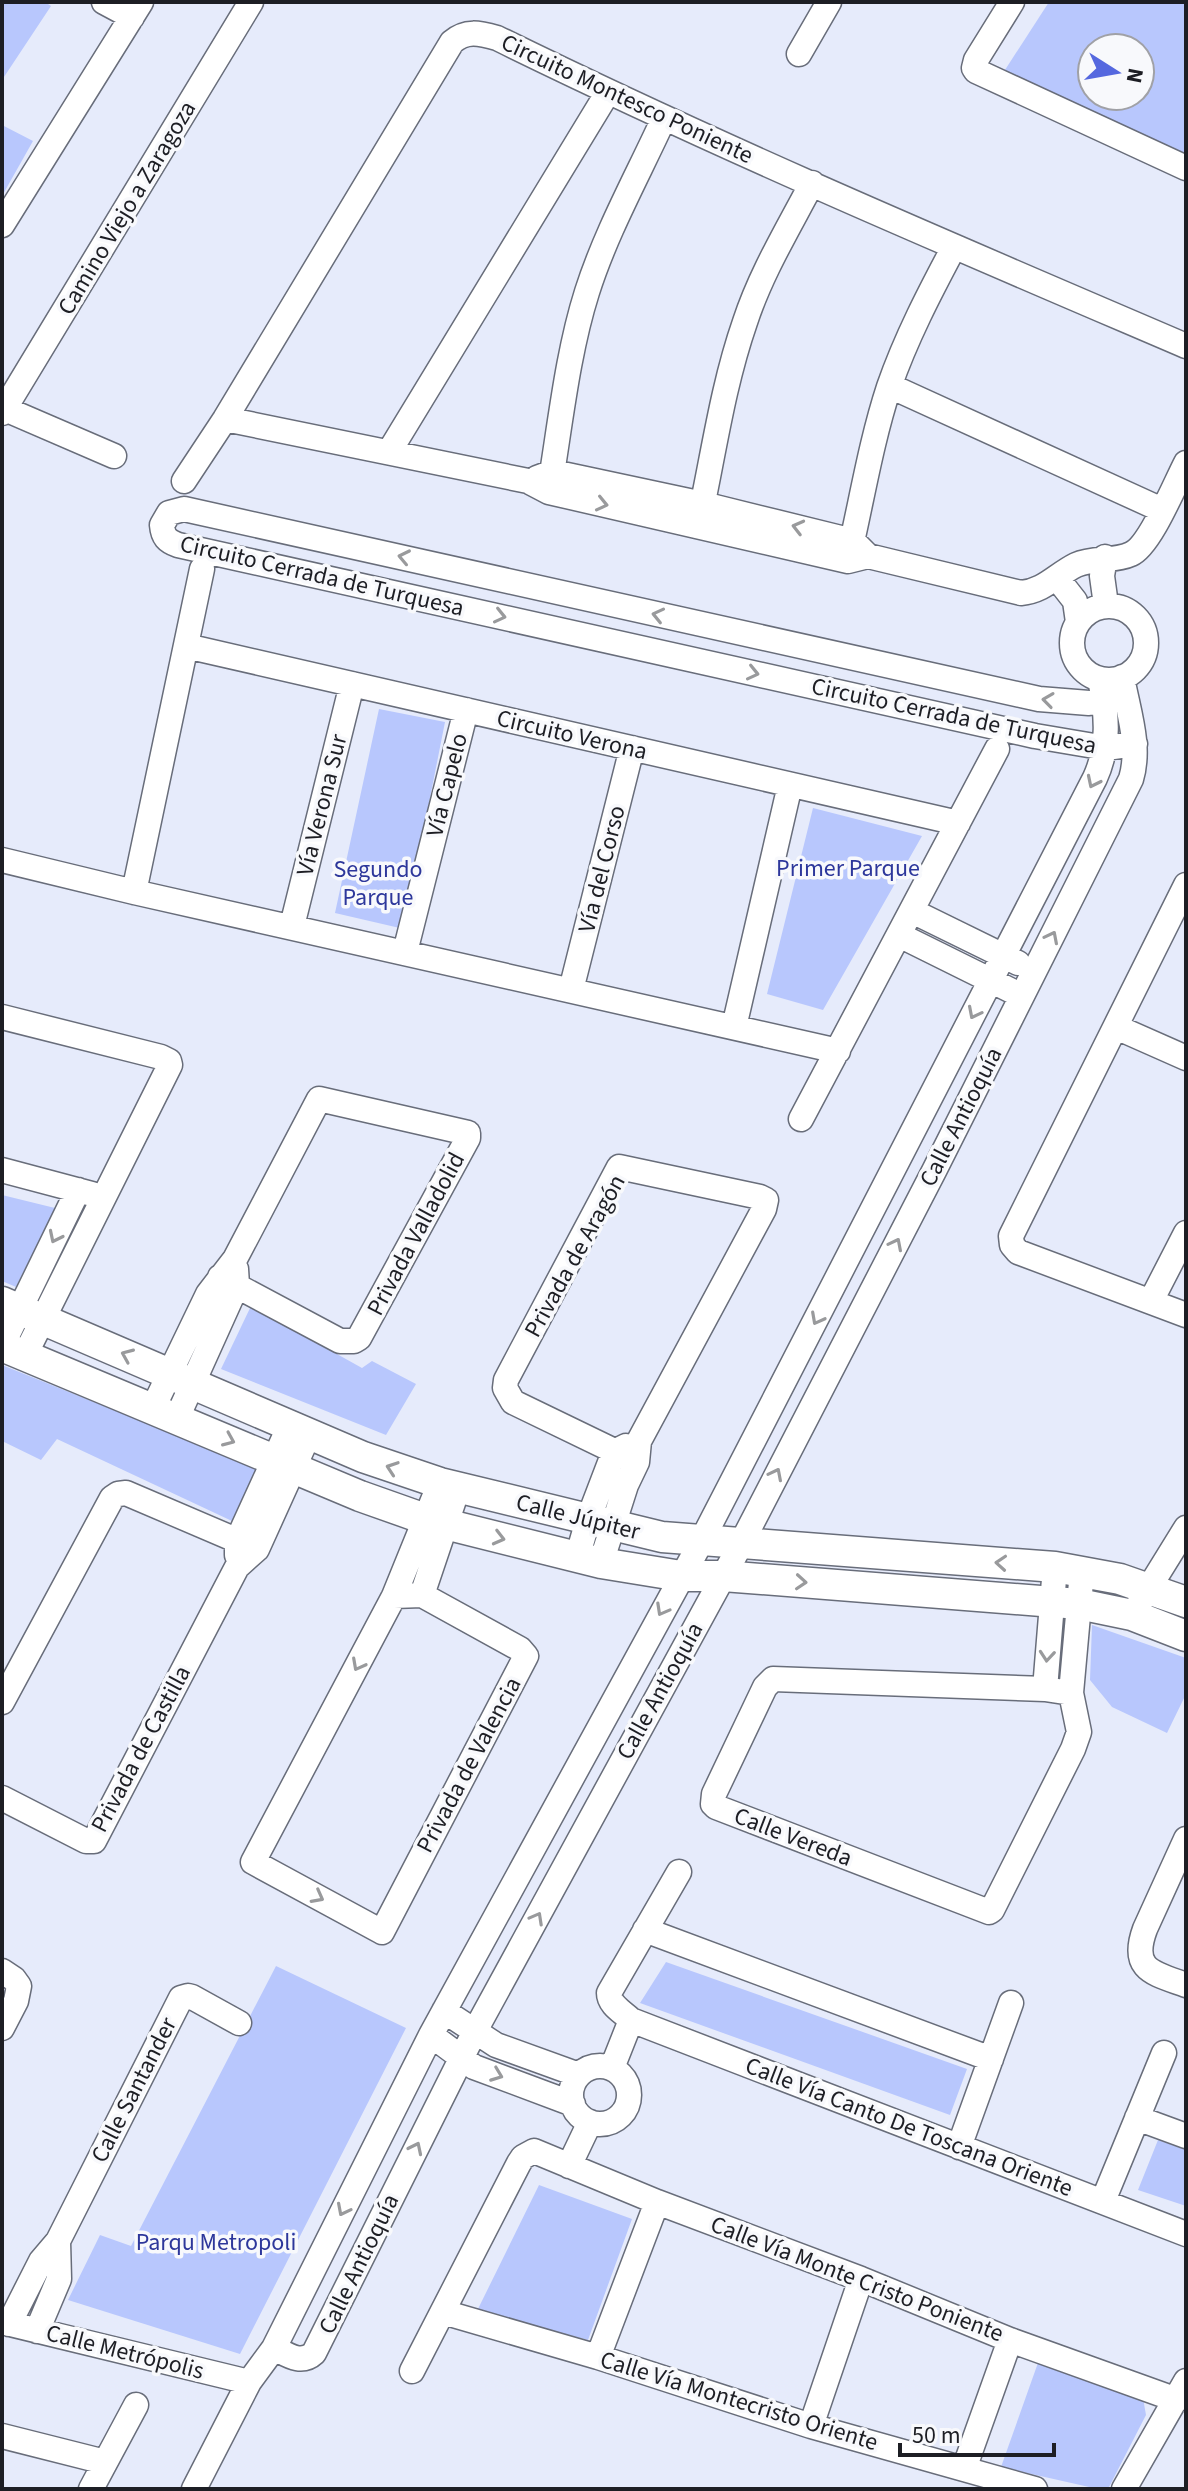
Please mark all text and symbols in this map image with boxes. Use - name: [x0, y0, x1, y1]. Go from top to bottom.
- street label: Circuito Montesco Poniente: [495, 25, 759, 173]
- north arrow: [1076, 32, 1156, 112]
- text: N: [1118, 65, 1152, 86]
- street label: Camino Viejo a Zaragoza: [49, 94, 205, 322]
- one-way arrow: [595, 495, 609, 512]
- one-way arrow: [791, 519, 805, 536]
- street label: Circuito Cerrada de Turquesa: [177, 526, 467, 626]
- one-way arrow: [398, 549, 411, 566]
- one-way arrow: [492, 607, 506, 624]
- one-way arrow: [651, 607, 665, 624]
- one-way arrow: [746, 664, 760, 681]
- street label: Circuito Cerrada de Turquesa: [808, 669, 1100, 763]
- one-way arrow: [1041, 692, 1055, 709]
- street label: Circuito Verona: [493, 701, 651, 769]
- street label: Vía Verona Sur: [288, 730, 357, 879]
- street label: Vía Capelo: [417, 730, 477, 840]
- one-way arrow: [1087, 773, 1103, 788]
- street label: Vía del Corso: [569, 802, 635, 936]
- park label: Primer Parque: [776, 851, 920, 886]
- park label: Segundo Parque: [333, 852, 423, 915]
- one-way arrow: [1042, 930, 1057, 945]
- one-way arrow: [969, 1005, 984, 1019]
- street label: Calle Antioquía: [911, 1041, 1011, 1193]
- street label: Privada Valladolid: [358, 1146, 474, 1322]
- street label: Privada de Aragón: [516, 1168, 634, 1344]
- one-way arrow: [49, 1228, 65, 1243]
- one-way arrow: [887, 1237, 902, 1252]
- one-way arrow: [811, 1310, 826, 1325]
- one-way arrow: [121, 1349, 135, 1365]
- one-way arrow: [221, 1431, 235, 1447]
- one-way arrow: [386, 1461, 400, 1477]
- one-way arrow: [767, 1468, 782, 1483]
- street label: Calle Júpiter: [512, 1485, 644, 1549]
- one-way arrow: [492, 1529, 506, 1546]
- one-way arrow: [994, 1555, 1007, 1572]
- one-way arrow: [794, 1573, 807, 1590]
- one-way arrow: [657, 1601, 672, 1616]
- street label: Calle Antioquía: [608, 1616, 712, 1766]
- one-way arrow: [1039, 1650, 1056, 1663]
- one-way arrow: [352, 1656, 367, 1671]
- street label: Privada de Castilla: [82, 1659, 200, 1839]
- street label: Privada de Valencia: [408, 1671, 530, 1859]
- street label: Calle Vereda: [729, 1798, 857, 1876]
- one-way arrow: [309, 1887, 323, 1903]
- one-way arrow: [527, 1911, 542, 1926]
- street label: Calle Santander: [82, 2011, 186, 2169]
- street label: Calle Vía Canto De Toscana Oriente: [740, 2048, 1078, 2206]
- one-way arrow: [489, 2065, 503, 2082]
- one-way arrow: [407, 2142, 422, 2157]
- street label: Calle Antioquía: [310, 2188, 408, 2340]
- one-way arrow: [337, 2201, 353, 2216]
- street label: Calle Vía Monte Cristo Poniente: [705, 2207, 1009, 2351]
- park label: Parqu Metropoli: [136, 2225, 296, 2260]
- street label: Calle Metrópolis: [42, 2315, 208, 2389]
- street label: Calle Vía Montecristo Oriente: [596, 2342, 882, 2460]
- scale bar: [900, 2407, 1054, 2457]
- text: 50 m: [912, 2418, 961, 2453]

